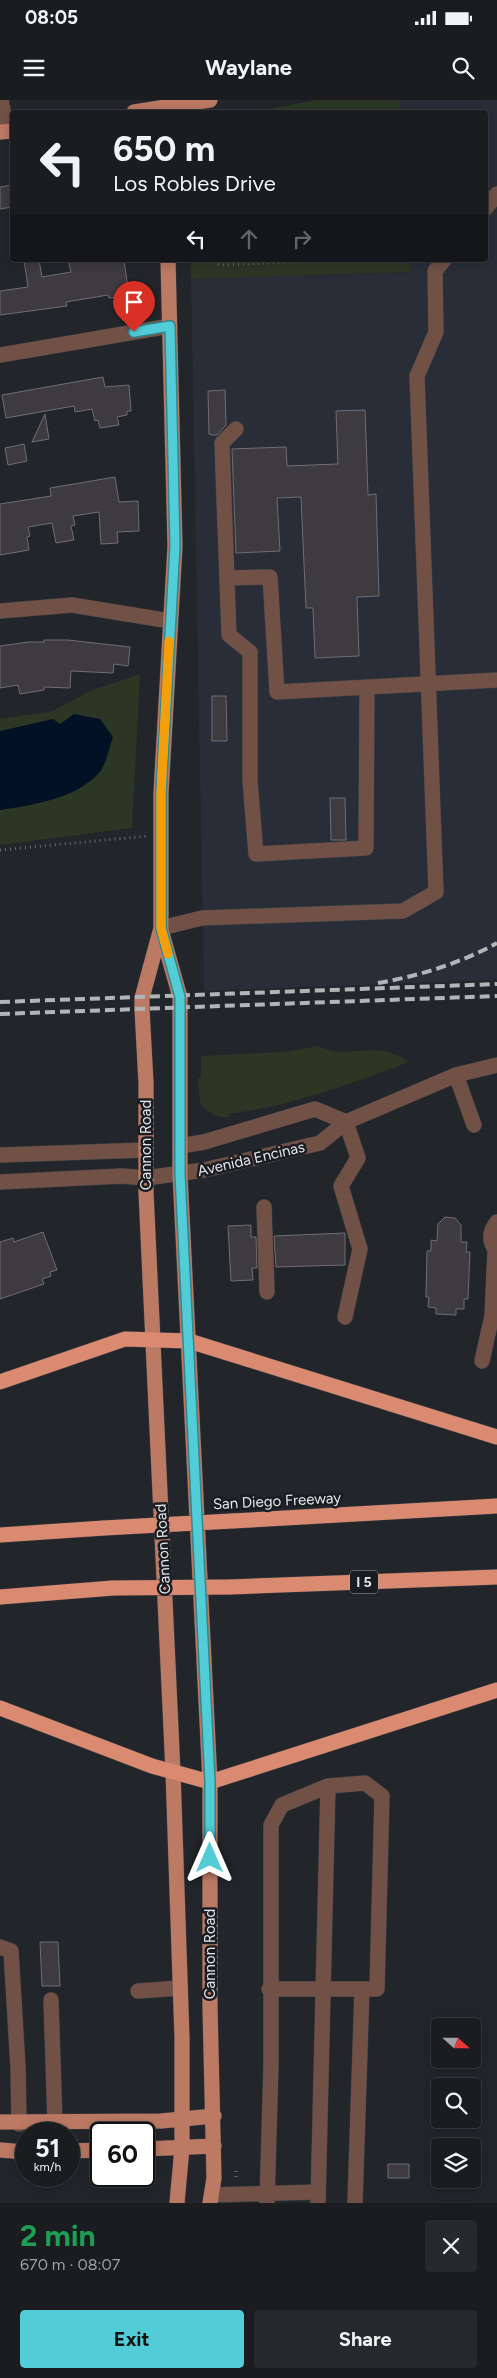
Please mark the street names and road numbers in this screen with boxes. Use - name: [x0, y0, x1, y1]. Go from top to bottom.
- street label: Cannon Road: [137, 1100, 155, 1190]
- street label: Avenida Encinas: [196, 1138, 306, 1180]
- street label: San Diego Freeway: [212, 1489, 342, 1513]
- street label: Cannon Road: [152, 1503, 174, 1595]
- road number: I 5: [350, 1570, 378, 1594]
- street label: Cannon Road: [201, 1909, 219, 1999]

